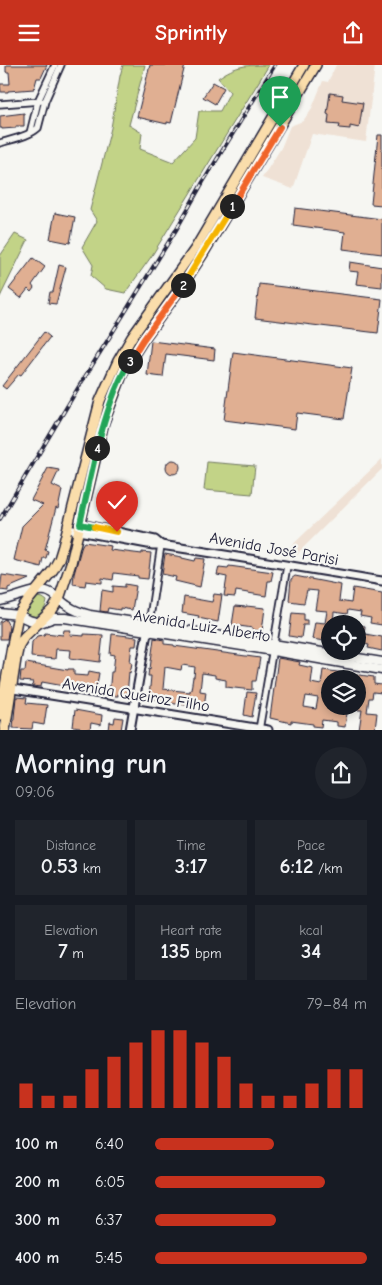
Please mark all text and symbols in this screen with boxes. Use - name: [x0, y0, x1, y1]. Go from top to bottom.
- icon: menu: [15, 19, 43, 47]
- icon: share: [339, 19, 367, 47]
- text: Sprintly: [155, 20, 227, 46]
- pin: [259, 76, 301, 127]
- icon: arrive: [266, 83, 294, 111]
- pin: 1: [220, 193, 244, 219]
- text: 1: [230, 198, 235, 215]
- pin: 2: [170, 273, 196, 297]
- text: 2: [180, 277, 187, 294]
- pin: 3: [118, 349, 142, 373]
- text: 3: [127, 353, 134, 370]
- pin: 4: [84, 435, 110, 461]
- text: 4: [94, 440, 101, 457]
- pin: [96, 481, 138, 532]
- icon: check: [103, 488, 131, 516]
- street label: Avenida José Parisi: [208, 529, 340, 569]
- street label: Avenida Luiz Alberto: [132, 606, 272, 646]
- map controls: [321, 615, 366, 715]
- button: locate: [321, 615, 366, 660]
- button: layers: [321, 670, 366, 715]
- street label: Avenida Queiroz Filho: [61, 674, 211, 716]
- button: share: [315, 747, 367, 799]
- text: Morning run: [15, 748, 167, 780]
- text: 09:06: [15, 783, 55, 801]
- text: Distance: [46, 837, 96, 854]
- text: Time: [176, 837, 206, 854]
- text: Pace: [297, 837, 325, 854]
- text: 0.53: [41, 854, 78, 878]
- text: 3:17: [175, 854, 207, 878]
- text: 6:12: [279, 854, 313, 878]
- text: km: [78, 860, 101, 877]
- text: /km: [313, 860, 343, 877]
- text: Elevation: [44, 922, 98, 939]
- text: Heart rate: [160, 922, 222, 939]
- text: kcal: [299, 922, 323, 939]
- text: 7: [58, 939, 68, 963]
- text: 135: [161, 939, 190, 963]
- text: 34: [301, 939, 321, 963]
- text: m: [68, 945, 84, 962]
- text: bpm: [190, 945, 221, 962]
- text: Elevation: [15, 995, 76, 1013]
- text: 79–84 m: [307, 995, 367, 1013]
- text: 100 m: [15, 1135, 58, 1153]
- text: 6:40: [95, 1135, 124, 1153]
- text: 200 m: [15, 1173, 60, 1191]
- text: 6:05: [95, 1173, 125, 1191]
- text: 300 m: [15, 1211, 60, 1229]
- text: 6:37: [95, 1211, 122, 1229]
- text: 400 m: [15, 1249, 59, 1267]
- text: 5:45: [95, 1249, 123, 1267]

